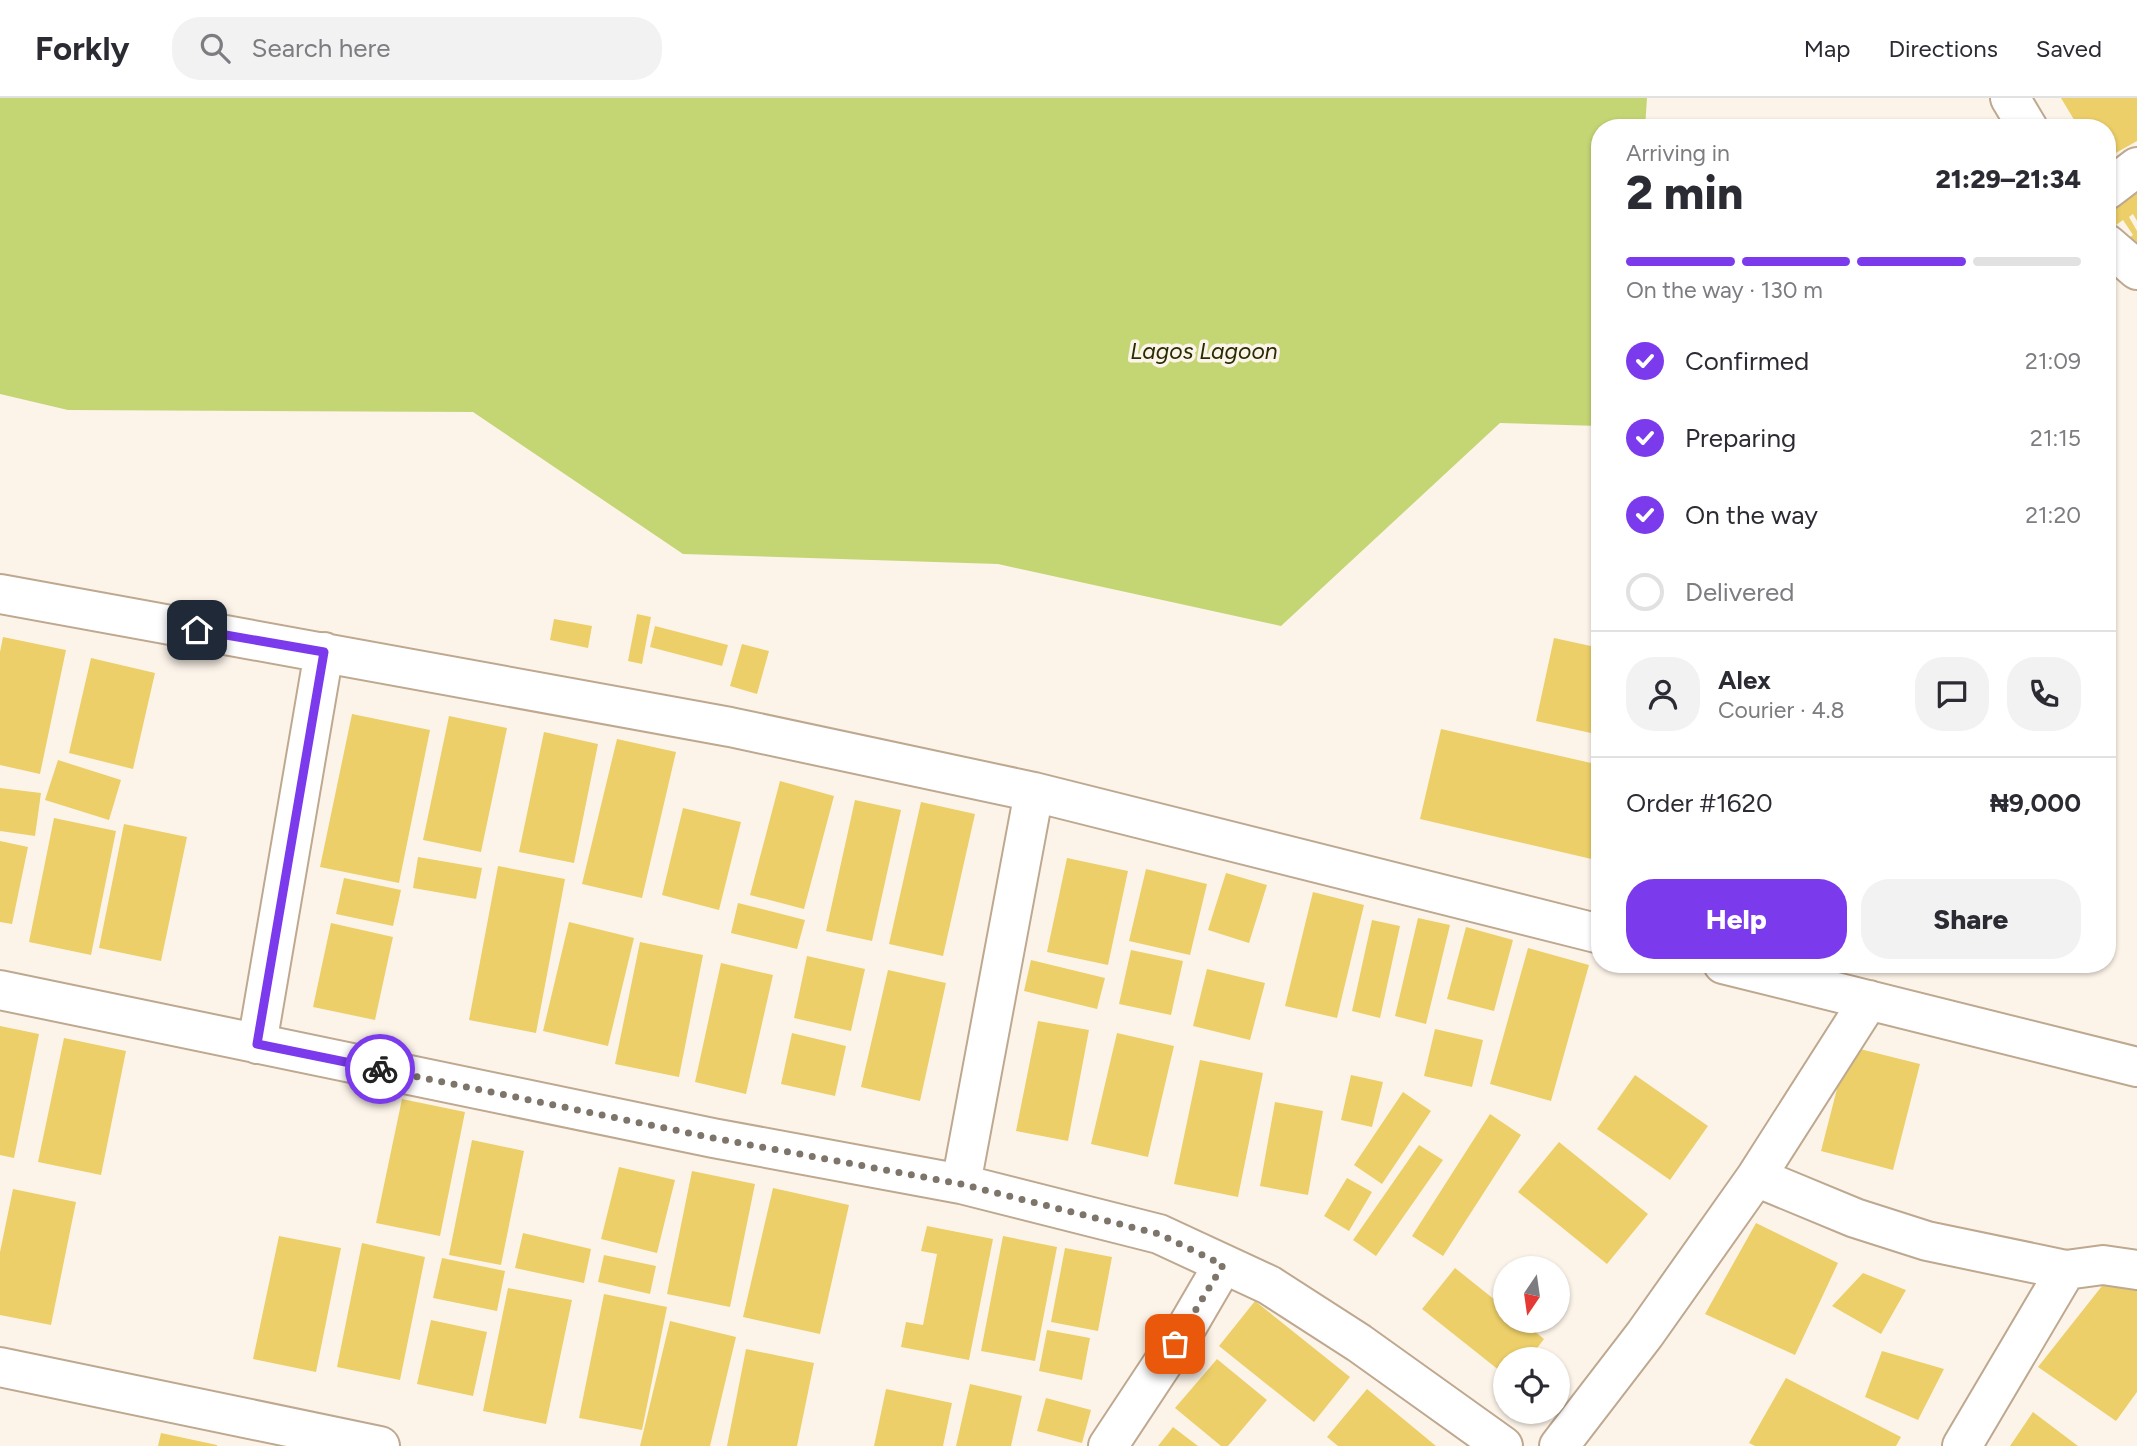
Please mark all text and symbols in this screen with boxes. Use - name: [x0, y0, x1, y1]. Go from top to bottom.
- search box: [172, 17, 662, 80]
- text: Forkly: [35, 29, 130, 68]
- icon: search: [196, 29, 234, 67]
- text: Search here: [252, 32, 390, 64]
- text: Map: [1804, 34, 1850, 63]
- text: Directions: [1888, 34, 1998, 63]
- text: Saved: [2036, 34, 2102, 63]
- text: Arriving in: [1626, 139, 1730, 167]
- text: 21:29–21:34: [1935, 163, 2081, 195]
- text: 2 min: [1626, 165, 1743, 221]
- text: On the way · 130 m: [1626, 276, 1823, 304]
- water label: Lagos Lagoon: [1130, 337, 1278, 365]
- icon: check: [1626, 342, 1664, 380]
- text: Confirmed: [1685, 345, 1809, 377]
- text: 21:09: [2025, 347, 2081, 375]
- icon: check: [1626, 419, 1664, 457]
- text: Preparing: [1685, 422, 1796, 454]
- text: 21:15: [2030, 424, 2081, 452]
- icon: check: [1626, 496, 1664, 534]
- text: On the way: [1685, 499, 1818, 531]
- text: 21:20: [2025, 501, 2081, 529]
- text: Delivered: [1685, 576, 1794, 608]
- pin: [167, 600, 227, 660]
- icon: home: [178, 611, 216, 649]
- button: person: [1626, 657, 1700, 731]
- button: chat: [1915, 657, 1989, 731]
- button: phone: [2007, 657, 2081, 731]
- text: Alex: [1718, 664, 1771, 696]
- text: Courier · 4.8: [1718, 696, 1845, 724]
- text: Order #1620: [1626, 787, 1773, 819]
- text: ₦9,000: [1990, 787, 2081, 819]
- button: Help: [1626, 879, 1847, 959]
- button: Share: [1861, 879, 2081, 959]
- courier: [345, 1034, 415, 1104]
- icon: bike: [361, 1050, 399, 1088]
- north arrow: [1493, 1256, 1570, 1334]
- map controls: [1493, 1256, 1570, 1424]
- pin: [1145, 1314, 1205, 1374]
- icon: bag: [1156, 1325, 1194, 1363]
- button: locate: [1493, 1347, 1570, 1424]

